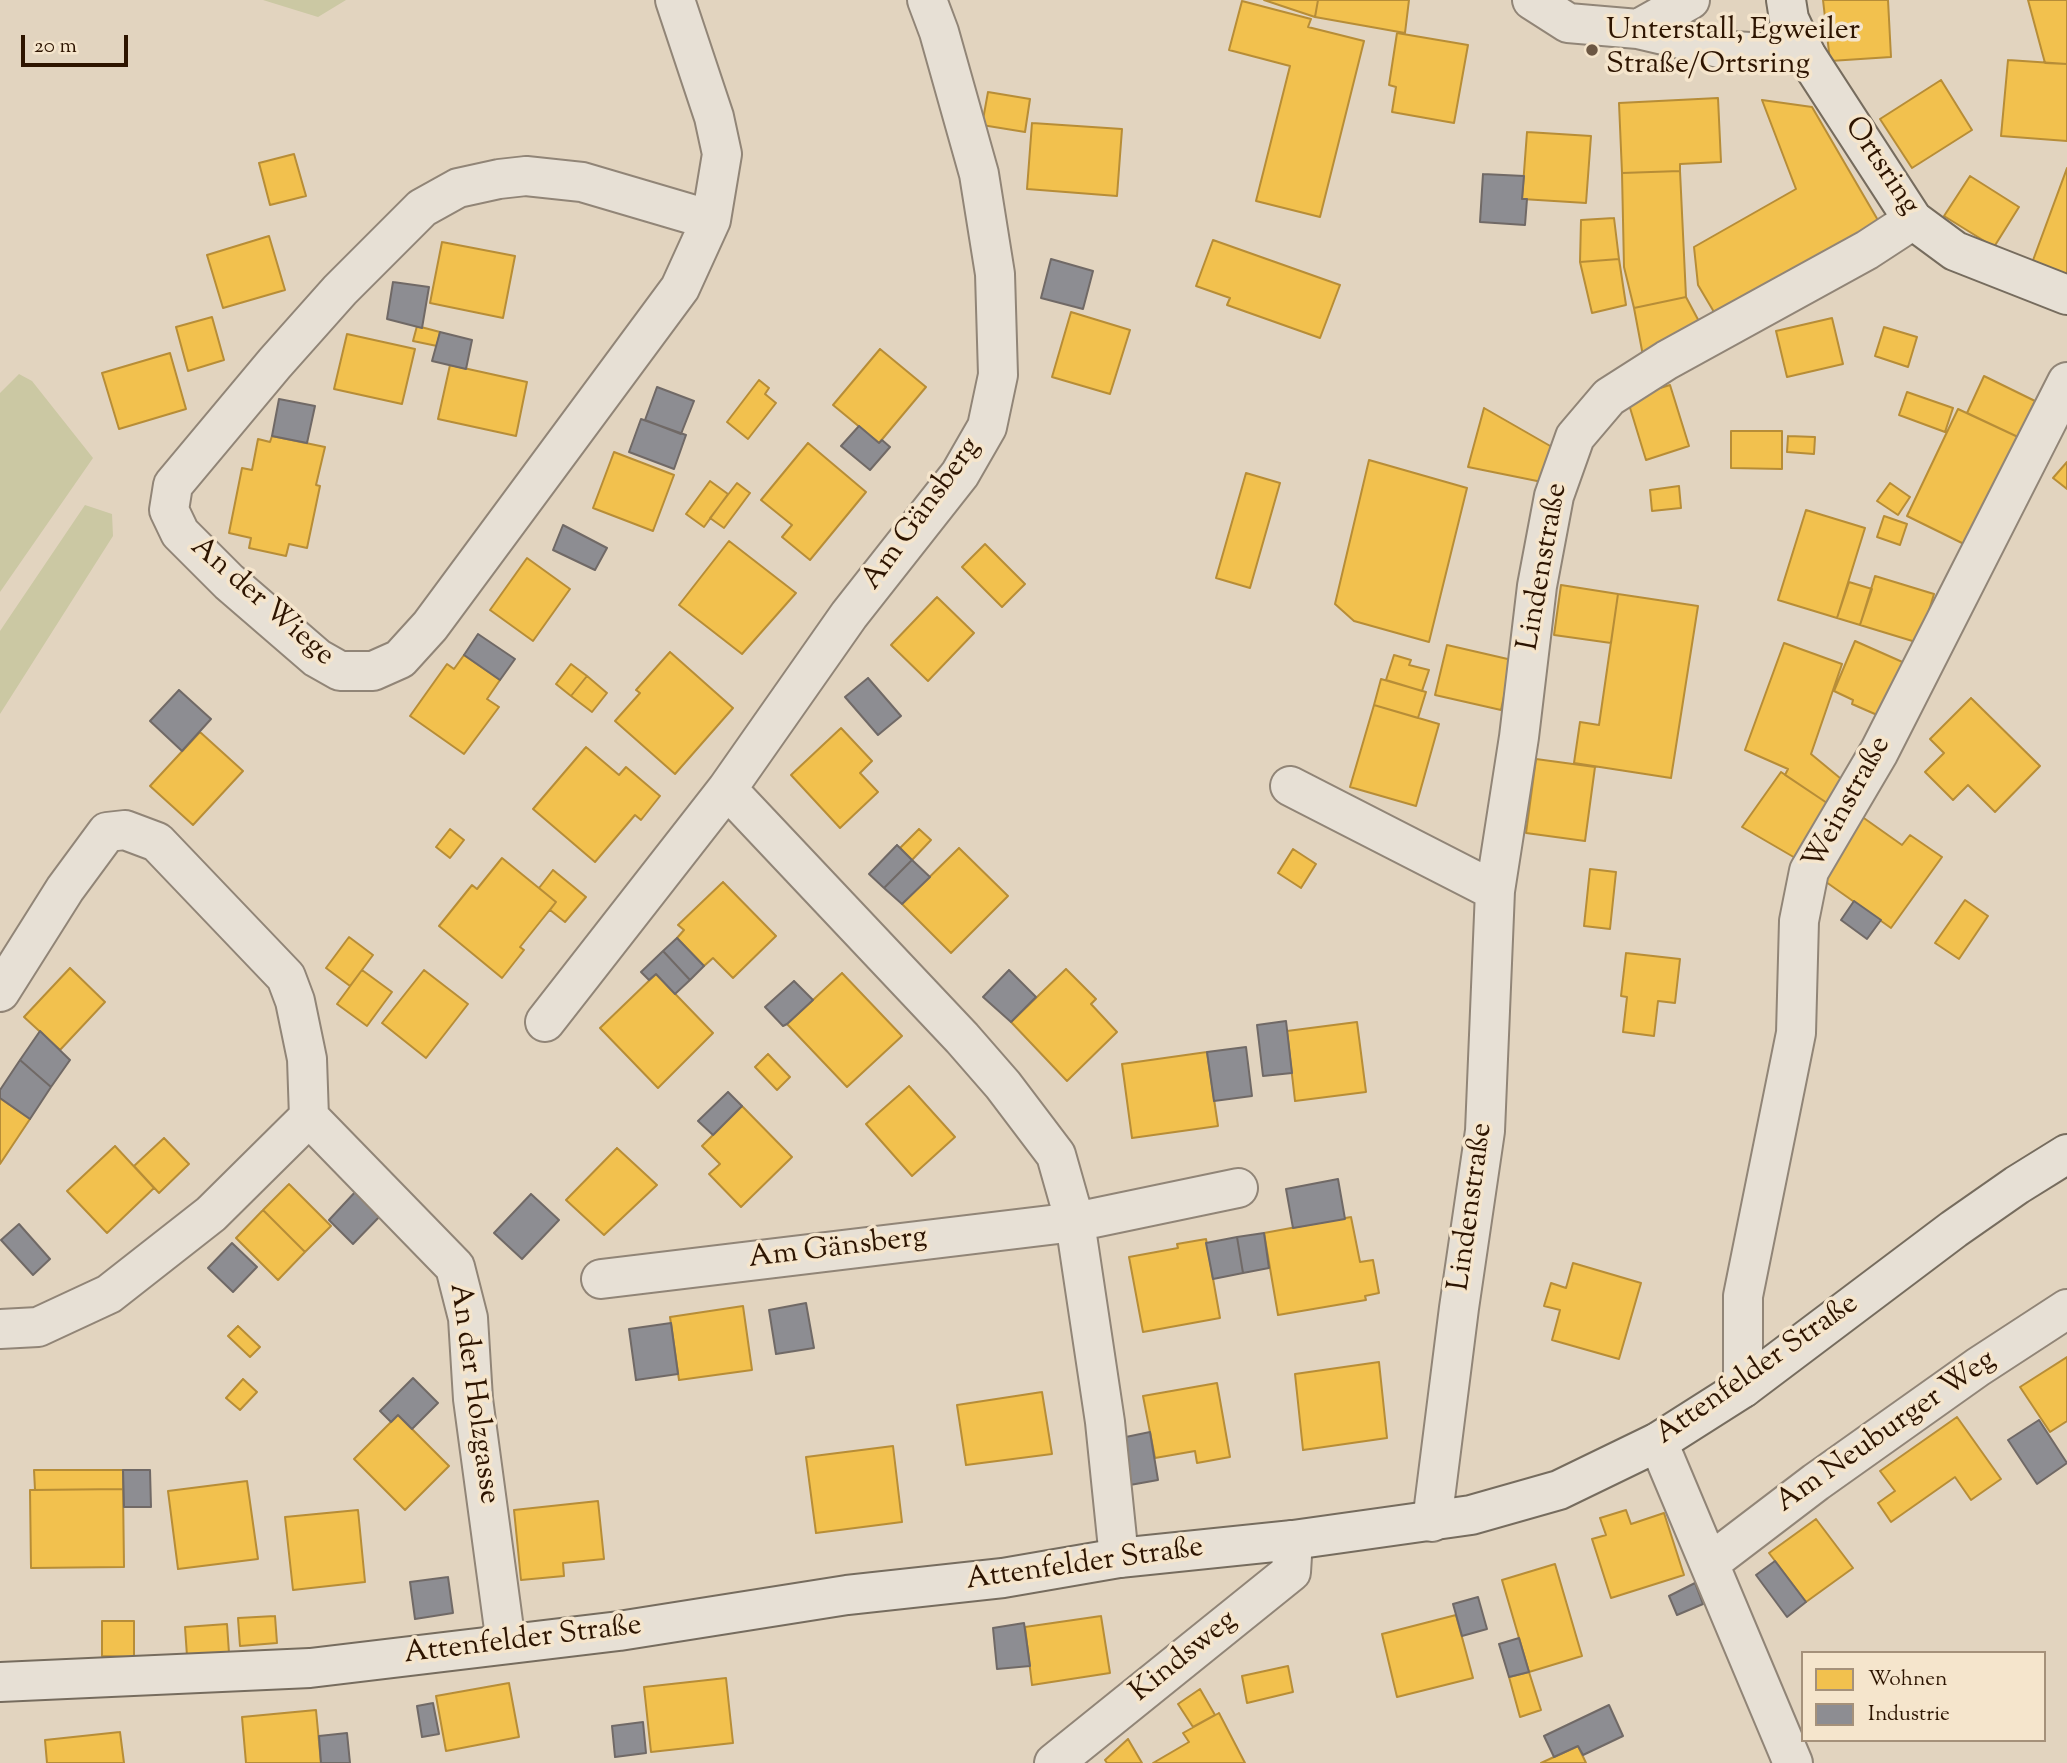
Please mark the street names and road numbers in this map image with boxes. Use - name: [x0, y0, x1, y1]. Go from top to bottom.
- street label: Ortsring: [1834, 111, 1926, 223]
- street label: Am Gänsberg: [856, 432, 990, 598]
- street label: Lindenstraße: [1513, 481, 1577, 653]
- street label: An der Wiege: [182, 531, 340, 675]
- street label: Weinstraße: [1797, 731, 1901, 877]
- street label: Lindenstraße: [1443, 1121, 1503, 1293]
- street label: Am Gänsberg: [747, 1221, 929, 1279]
- street label: An der Holzgasse: [439, 1281, 505, 1507]
- street label: Attenfelder Straße: [1650, 1288, 1866, 1454]
- street label: Am Neuburger Weg: [1770, 1344, 2004, 1522]
- street label: Attenfelder Straße: [964, 1532, 1206, 1600]
- street label: Kindsweg: [1124, 1604, 1246, 1712]
- street label: Attenfelder Straße: [402, 1610, 644, 1674]

